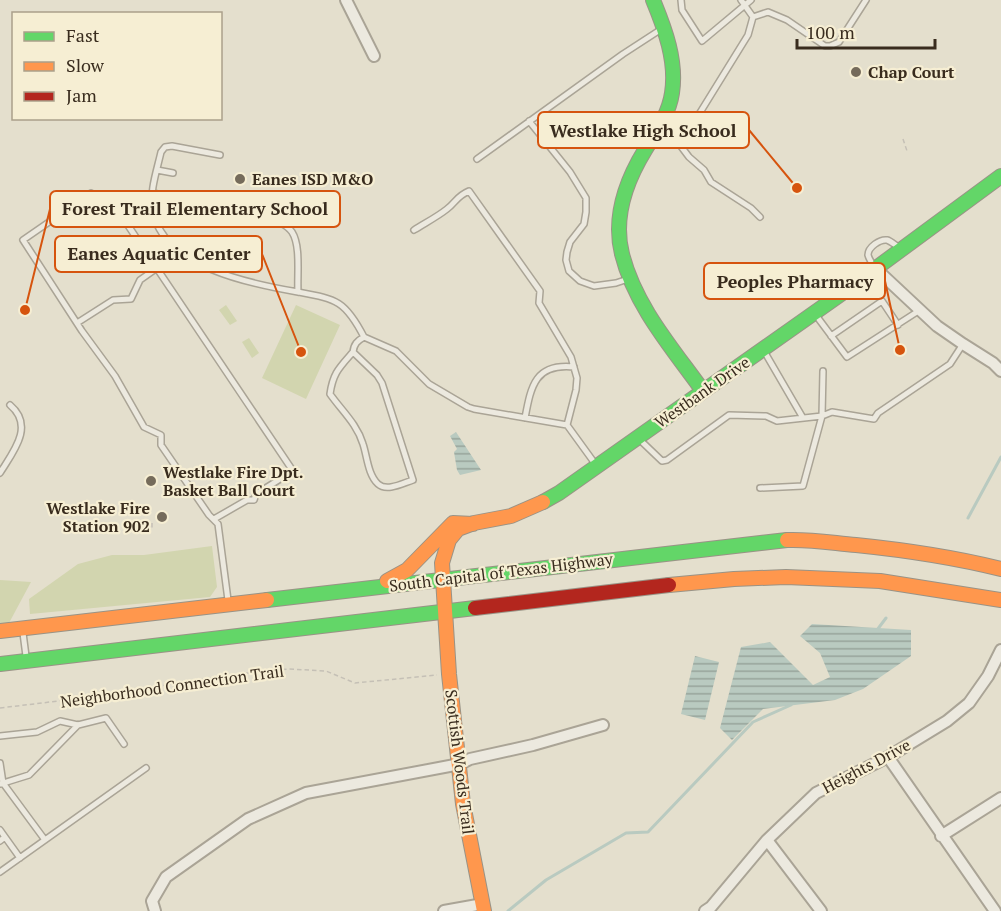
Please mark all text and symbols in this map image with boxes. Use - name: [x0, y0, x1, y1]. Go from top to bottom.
- legend: [12, 12, 222, 120]
- scale bar: [797, 12, 935, 50]
- text: 100 m: [806, 20, 855, 44]
- text: Fast: [66, 23, 100, 47]
- text: Slow: [66, 53, 105, 77]
- place label: Chap Court: [868, 61, 955, 83]
- marker: Chap Court: [849, 65, 863, 79]
- text: Jam: [66, 83, 97, 107]
- callout: Westlake High School: [538, 112, 749, 148]
- text: Westlake High School: [550, 118, 736, 142]
- place label: Eanes ISD M&O: [252, 168, 373, 190]
- marker: Eanes ISD M&O: [233, 172, 247, 186]
- callout: Forest Trail Elementary School: [50, 191, 340, 227]
- text: Forest Trail Elementary School: [62, 196, 328, 220]
- callout: Eanes Aquatic Center: [55, 236, 262, 272]
- text: Eanes Aquatic Center: [67, 241, 251, 265]
- callout: Peoples Pharmacy: [704, 263, 885, 299]
- text: Peoples Pharmacy: [717, 269, 874, 293]
- street label: Westbank Drive: [650, 351, 754, 433]
- place label: Westlake Fire Dpt. Basket Ball Court: [163, 461, 304, 501]
- marker: Westlake Fire Dpt. Basket Ball Court: [144, 474, 158, 488]
- place label: Westlake Fire Station 902: [46, 497, 150, 537]
- marker: Westlake Fire Station 902: [155, 510, 169, 524]
- street label: South Capital of Texas Highway: [388, 547, 615, 597]
- street label: Neighborhood Connection Trail: [59, 659, 285, 713]
- street label: Scottish Woods Trail: [440, 688, 480, 836]
- street label: Heights Drive: [818, 733, 914, 799]

